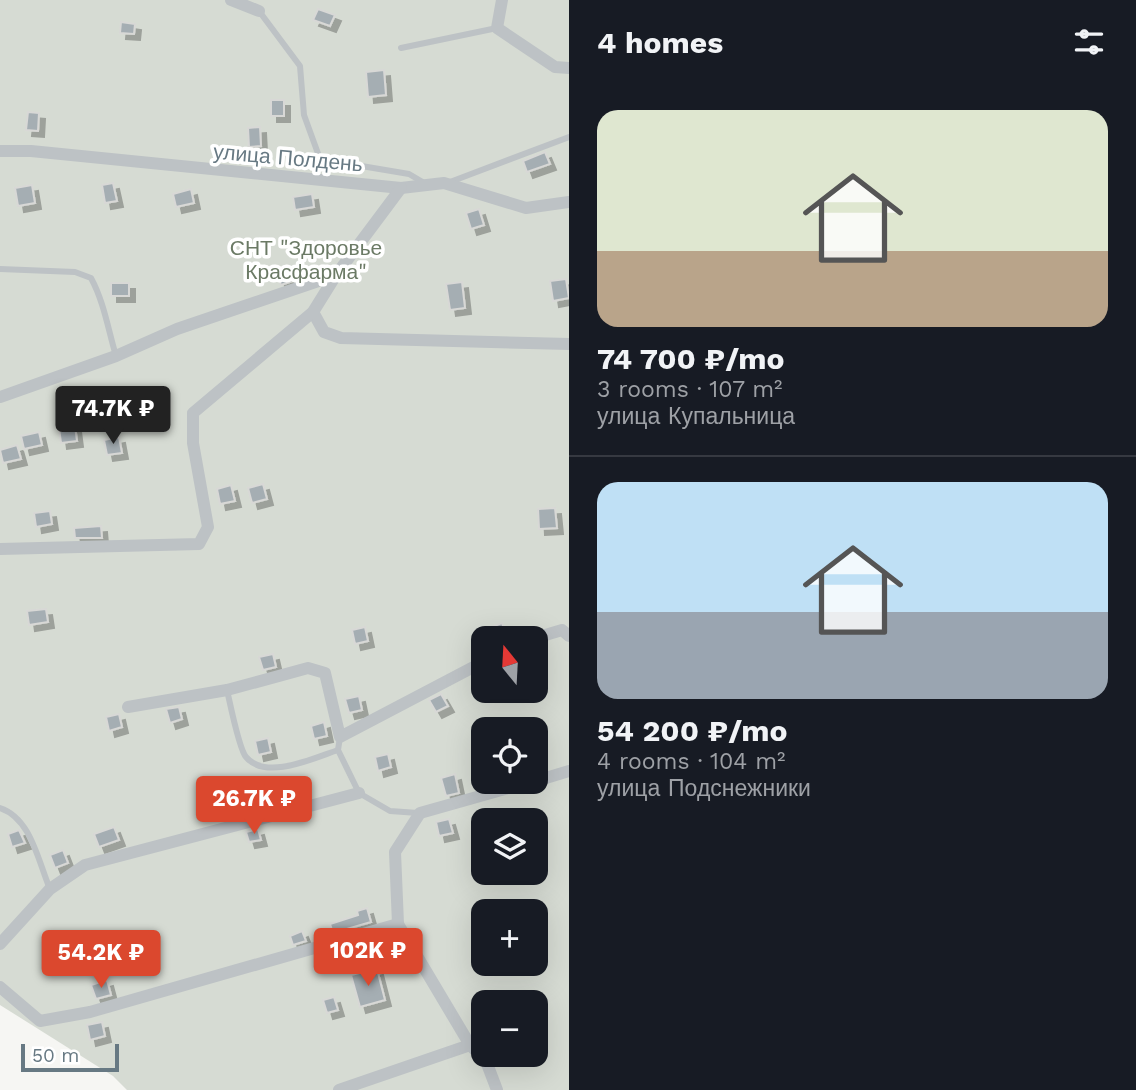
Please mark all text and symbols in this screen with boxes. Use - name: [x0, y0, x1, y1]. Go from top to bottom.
- icon: filters: [1070, 23, 1108, 61]
- text: 4 homes: [597, 25, 723, 60]
- street label: улица Полдень: [212, 139, 364, 176]
- icon: home: [790, 155, 916, 281]
- park label: СНТ "Здоровье Красфарма": [230, 235, 382, 284]
- text: 74 700 ₽/mo: [597, 341, 784, 376]
- text: 3 rooms · 107 m²: [597, 376, 783, 403]
- pin: 74.7K ₽: [48, 386, 178, 446]
- text: 74.7K ₽: [71, 395, 155, 422]
- text: улица Купальница: [597, 403, 795, 430]
- icon: home: [790, 527, 916, 653]
- north arrow: [471, 626, 548, 704]
- map controls: [471, 626, 548, 1067]
- text: 54 200 ₽/mo: [597, 713, 787, 748]
- button: locate: [471, 717, 548, 794]
- text: 4 rooms · 104 m²: [597, 748, 785, 775]
- text: улица Подснежники: [597, 775, 811, 802]
- pin: 26.7K ₽: [189, 776, 319, 836]
- text: 26.7K ₽: [212, 785, 296, 812]
- button: layers: [471, 808, 548, 885]
- button: +: [471, 899, 548, 976]
- pin: 102K ₽: [311, 928, 425, 988]
- pin: 54.2K ₽: [36, 930, 166, 990]
- text: 102K ₽: [330, 937, 406, 964]
- text: 54.2K ₽: [58, 939, 144, 966]
- button: −: [471, 990, 548, 1067]
- scale bar: [21, 1041, 119, 1073]
- text: 50 m: [32, 1044, 79, 1067]

